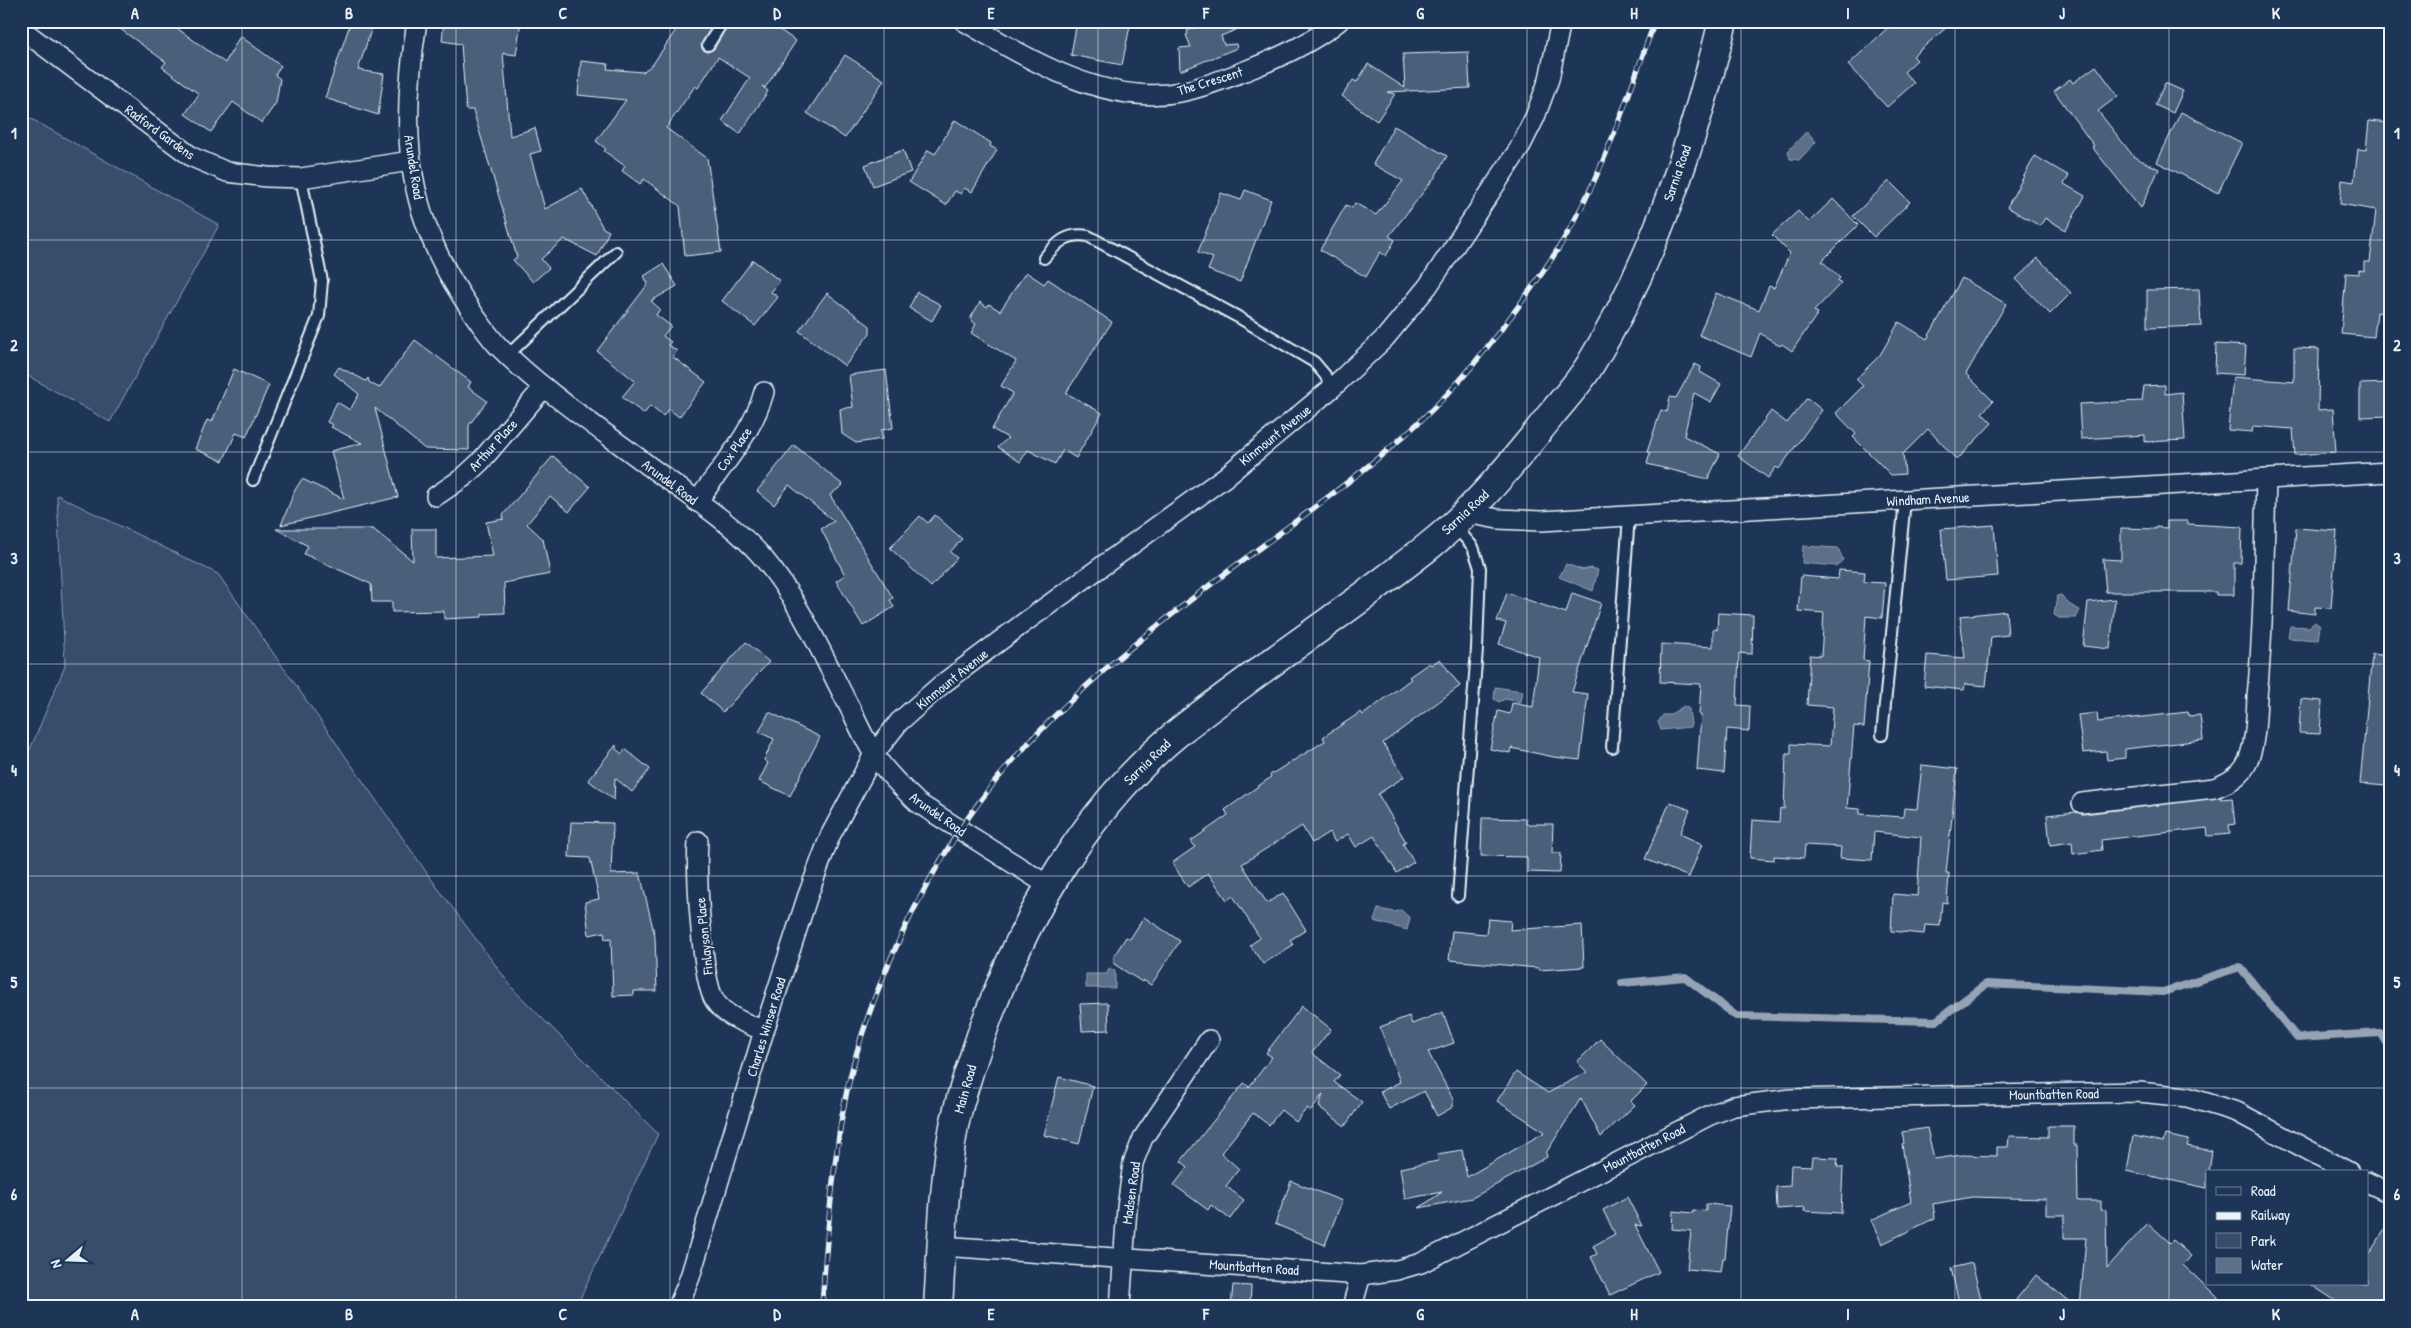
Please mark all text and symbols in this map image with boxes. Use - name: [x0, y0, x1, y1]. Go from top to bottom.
- text: A: [131, 2, 139, 24]
- text: B: [345, 2, 353, 24]
- text: C: [559, 2, 568, 24]
- text: D: [773, 2, 781, 24]
- text: E: [987, 2, 995, 24]
- text: F: [1202, 2, 1210, 24]
- text: G: [1416, 2, 1424, 24]
- text: H: [1630, 2, 1638, 24]
- text: I: [1846, 2, 1850, 24]
- text: J: [2059, 2, 2065, 24]
- text: K: [2272, 2, 2281, 24]
- street label: The Crescent: [1175, 62, 1245, 99]
- street label: Radford Gardens: [121, 100, 199, 163]
- text: 1: [11, 122, 17, 144]
- text: 1: [2394, 122, 2400, 144]
- street label: Arundel Road: [400, 133, 429, 201]
- street label: Sarnia Road: [1658, 142, 1695, 204]
- text: 2: [10, 334, 18, 356]
- text: 2: [2393, 334, 2401, 356]
- street label: Kinmount Avenue: [1235, 399, 1315, 470]
- street label: Arthur Place: [464, 414, 521, 475]
- street label: Cox Place: [712, 423, 756, 475]
- street label: Arundel Road: [639, 454, 702, 509]
- street label: Sarnia Road: [1437, 484, 1493, 539]
- street label: Windham Avenue: [1886, 487, 1970, 510]
- text: 3: [10, 547, 18, 569]
- text: 3: [2393, 547, 2401, 569]
- street label: Kinmount Avenue: [912, 643, 992, 714]
- street label: Sarnia Road: [1119, 734, 1175, 789]
- text: 4: [11, 759, 17, 781]
- text: 4: [2394, 759, 2400, 781]
- street label: Arundel Road: [906, 787, 971, 840]
- street label: Finlayson Place: [690, 896, 718, 977]
- text: 5: [11, 971, 18, 993]
- text: 5: [2394, 971, 2401, 993]
- street label: Charles Winser Road: [741, 974, 790, 1079]
- street label: Main Road: [949, 1062, 981, 1115]
- street label: Mountbatten Road: [2009, 1083, 2100, 1104]
- street label: Mountbatten Road: [1600, 1118, 1689, 1176]
- street label: Madsen Road: [1117, 1160, 1144, 1225]
- legend: [2206, 1170, 2368, 1286]
- text: Road: [2251, 1180, 2276, 1201]
- text: 6: [11, 1183, 18, 1205]
- text: 6: [2394, 1183, 2401, 1205]
- text: Railway: [2251, 1204, 2290, 1225]
- text: Park: [2251, 1230, 2276, 1251]
- north arrow: [42, 1236, 92, 1286]
- street label: Mountbatten Road: [1209, 1254, 1300, 1279]
- text: Water: [2251, 1254, 2283, 1275]
- text: N: [45, 1257, 65, 1271]
- text: A: [131, 1303, 139, 1325]
- text: B: [345, 1303, 353, 1325]
- text: C: [559, 1303, 568, 1325]
- text: D: [773, 1303, 781, 1325]
- text: E: [987, 1303, 995, 1325]
- text: F: [1202, 1303, 1210, 1325]
- text: G: [1416, 1303, 1424, 1325]
- text: H: [1630, 1303, 1638, 1325]
- text: I: [1846, 1303, 1850, 1325]
- text: J: [2059, 1303, 2065, 1325]
- text: K: [2272, 1303, 2281, 1325]

